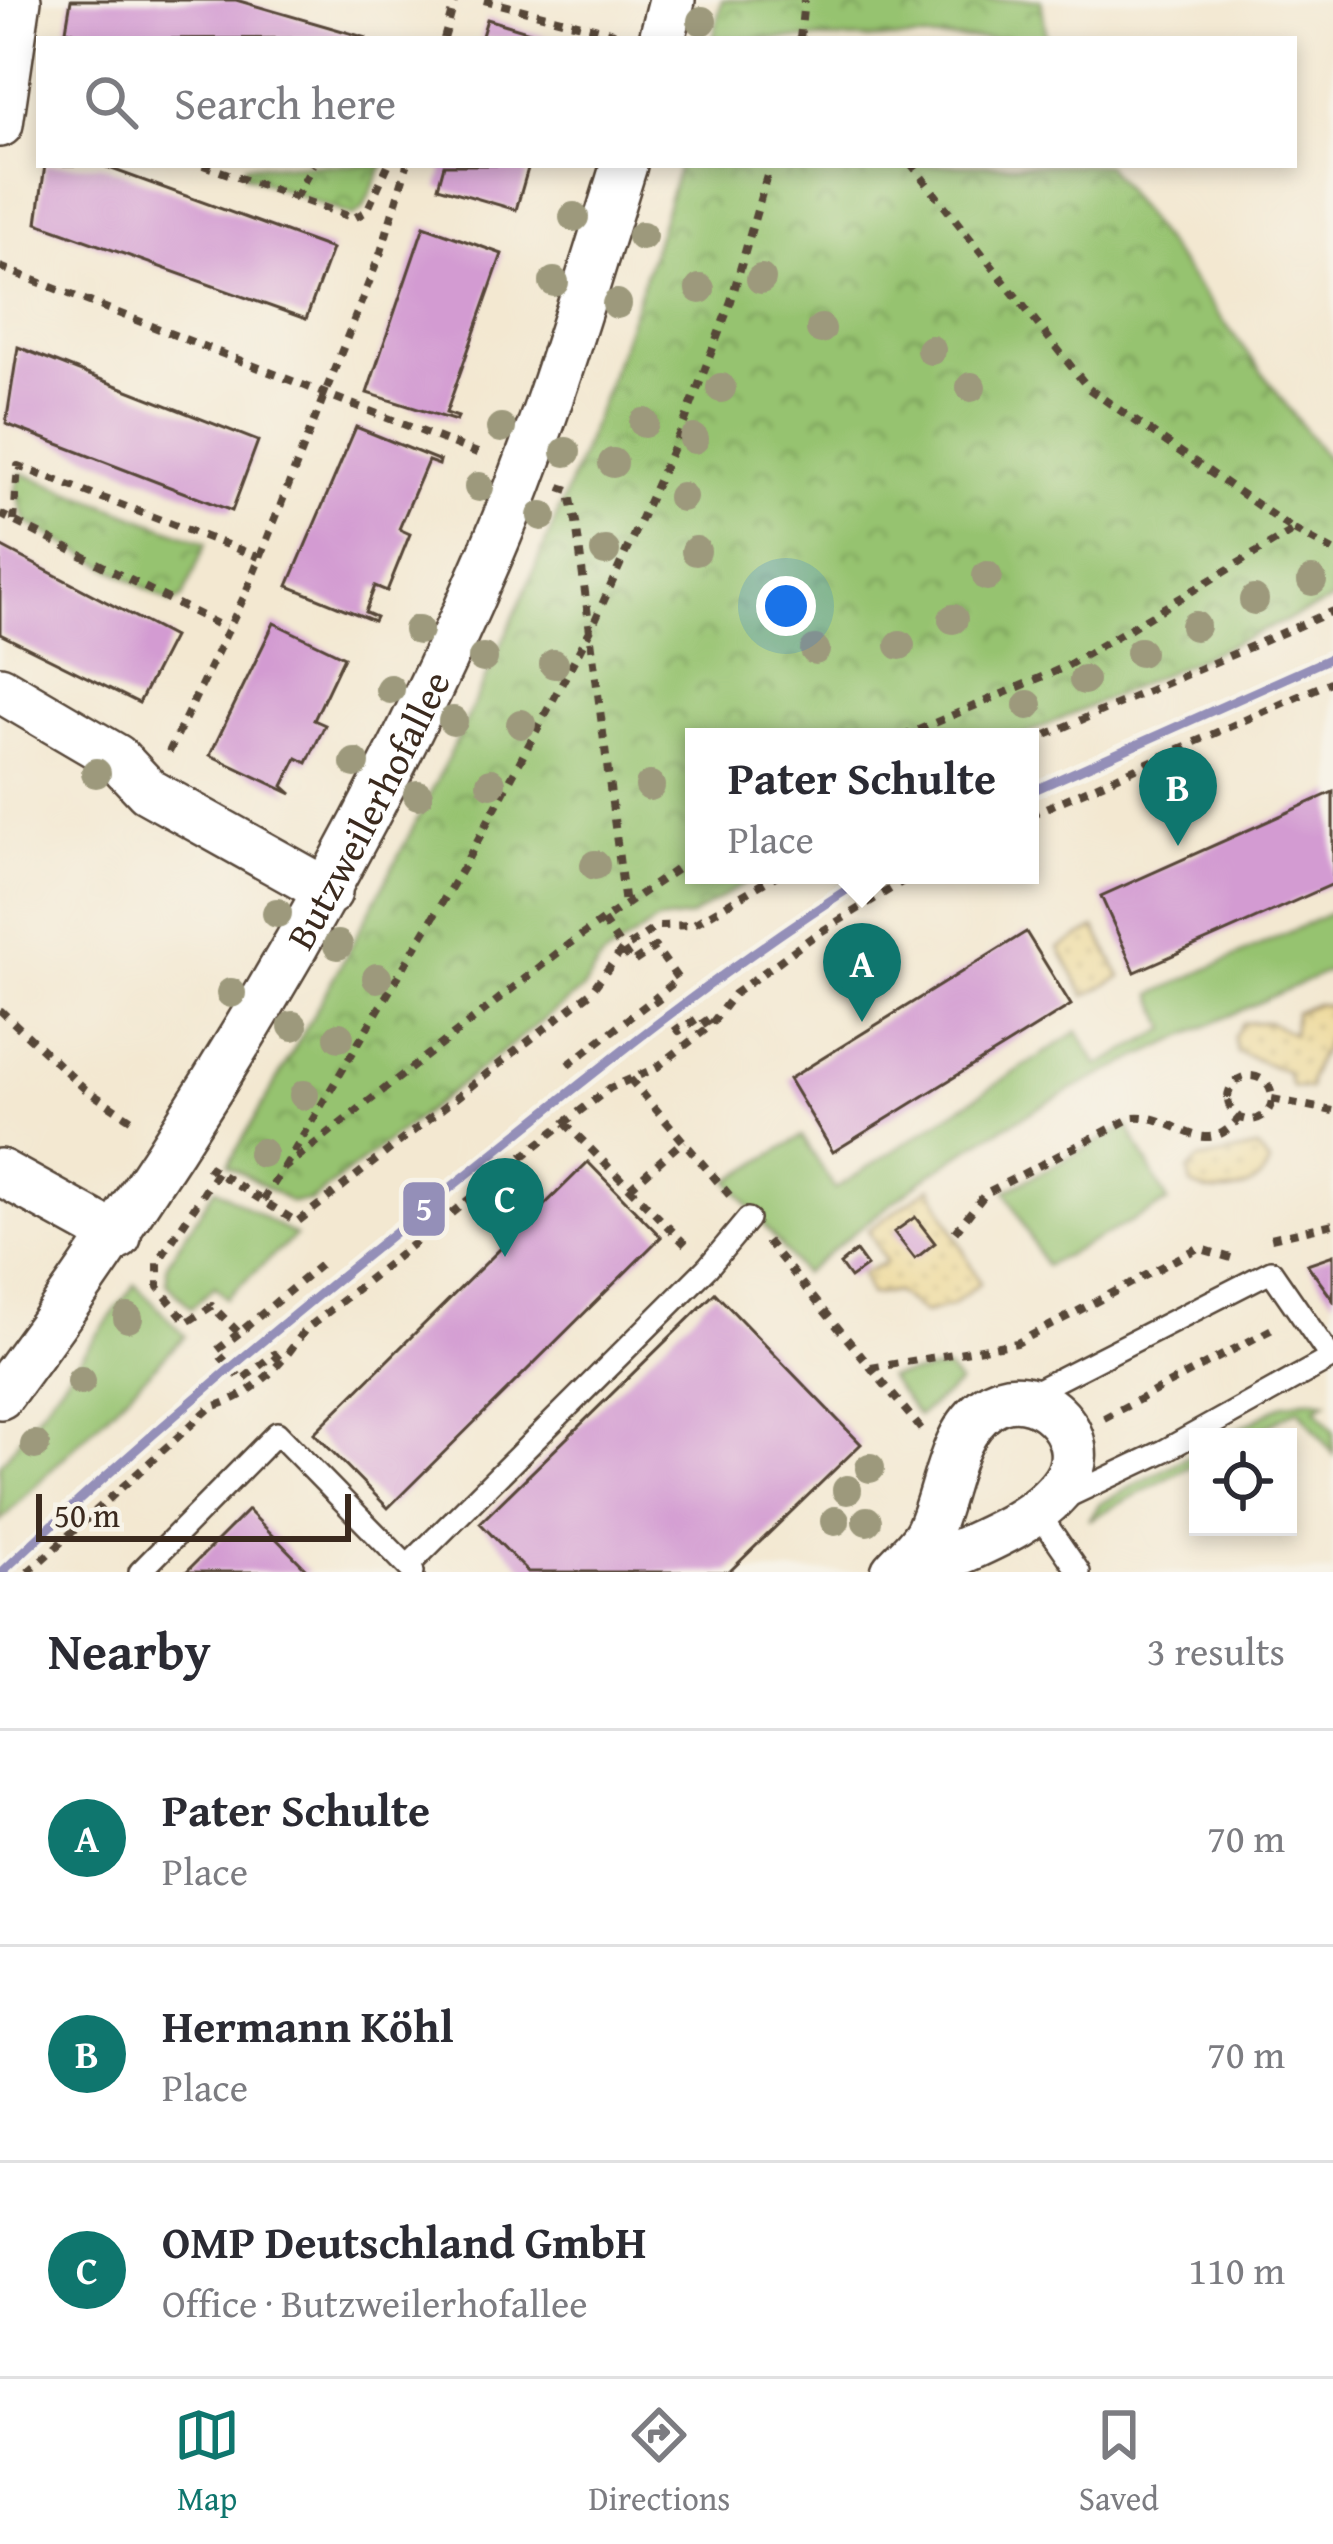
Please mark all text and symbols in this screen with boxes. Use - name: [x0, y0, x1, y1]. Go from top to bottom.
- search box: [36, 36, 1297, 168]
- icon: search: [78, 69, 144, 135]
- text: Search here: [174, 70, 396, 135]
- your location: [756, 576, 816, 636]
- street label: Butzweilerhofallee: [271, 661, 463, 959]
- popup: [685, 728, 1039, 884]
- text: Pater Schulte: [728, 745, 996, 810]
- pin: B: [1139, 747, 1217, 846]
- text: Place: [728, 810, 814, 867]
- pin: A: [823, 923, 901, 1022]
- pin: C: [466, 1158, 544, 1257]
- line badge: 5: [401, 1180, 447, 1238]
- text: 5: [415, 1184, 433, 1232]
- map controls: [1189, 1428, 1297, 1536]
- button: locate: [1189, 1428, 1297, 1536]
- scale bar: [36, 1488, 351, 1541]
- text: 50 m: [54, 1491, 120, 1539]
- text: Nearby: [48, 1613, 211, 1688]
- text: 3 results: [1147, 1622, 1285, 1679]
- text: Pater Schulte: [162, 1777, 430, 1842]
- text: A: [75, 1809, 99, 1866]
- text: 70 m: [1207, 1809, 1285, 1866]
- text: Place: [162, 1842, 248, 1899]
- text: Hermann Köhl: [162, 1993, 454, 2058]
- text: B: [75, 2025, 99, 2082]
- text: 70 m: [1207, 2025, 1285, 2082]
- text: Place: [162, 2058, 248, 2115]
- text: OMP Deutschland GmbH: [162, 2209, 646, 2274]
- text: C: [76, 2241, 98, 2298]
- text: 110 m: [1188, 2241, 1285, 2298]
- text: Office · Butzweilerhofallee: [162, 2274, 588, 2331]
- tab: Map: [174, 2402, 240, 2522]
- tab: Directions: [589, 2402, 730, 2522]
- tab: Saved: [1079, 2402, 1159, 2522]

